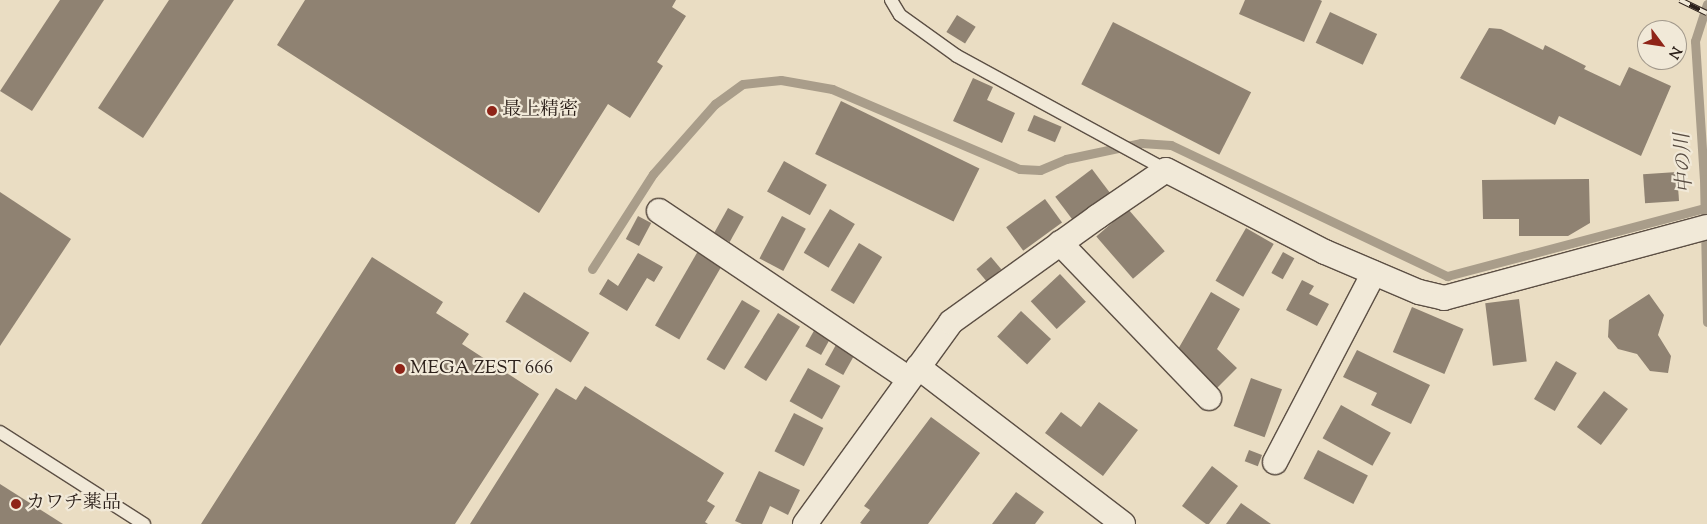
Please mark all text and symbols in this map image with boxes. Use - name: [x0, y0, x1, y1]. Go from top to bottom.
- north arrow: [1637, 20, 1687, 70]
- text: N: [1663, 42, 1685, 62]
- place label: 最上精密: [502, 100, 578, 122]
- marker: 最上精密: [486, 105, 498, 117]
- water label: 中の川: [1671, 132, 1699, 194]
- place label: MEGA ZEST 666: [410, 358, 553, 380]
- marker: MEGA ZEST 666: [394, 363, 406, 375]
- place label: カワチ薬品: [26, 493, 121, 515]
- marker: カワチ薬品: [10, 498, 22, 510]

